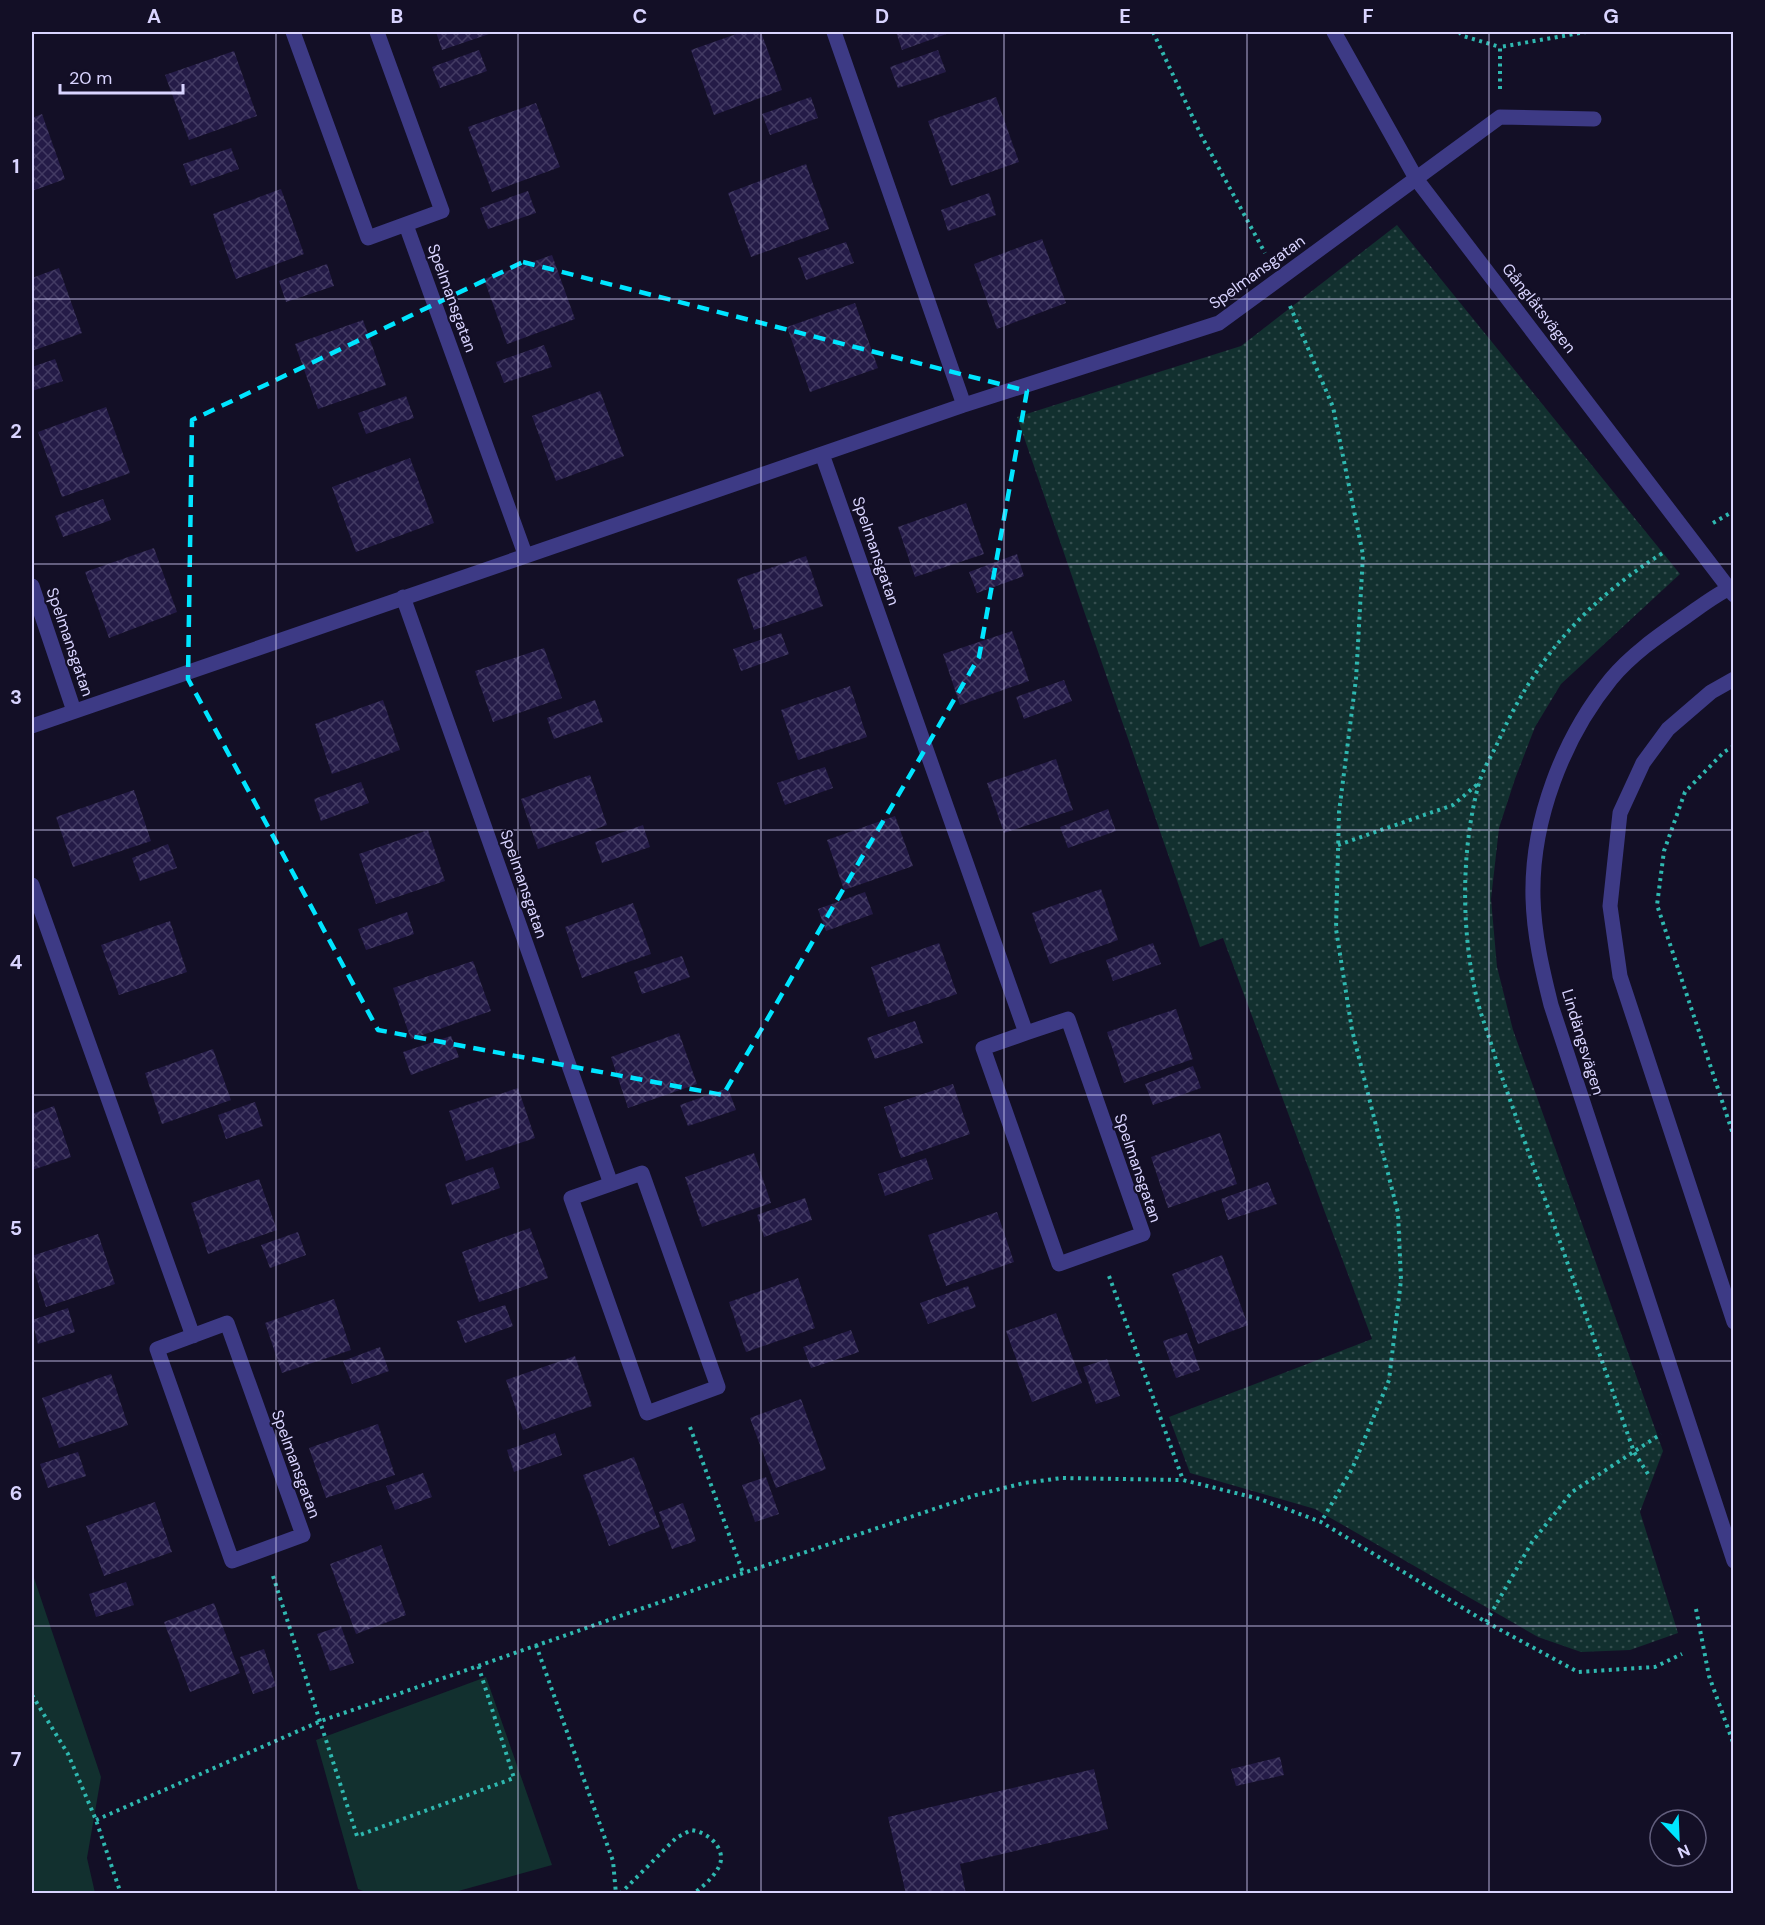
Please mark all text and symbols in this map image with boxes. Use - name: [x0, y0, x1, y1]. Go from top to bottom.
- text: A: [147, 3, 161, 29]
- text: B: [391, 3, 403, 29]
- text: C: [633, 3, 647, 29]
- text: D: [875, 3, 889, 29]
- text: E: [1119, 3, 1131, 29]
- text: F: [1362, 3, 1374, 29]
- text: G: [1603, 3, 1619, 29]
- scale bar: [60, 57, 183, 95]
- text: 20 m: [69, 66, 112, 90]
- text: 1: [12, 153, 20, 179]
- street label: Spelmansgatan: [1205, 230, 1309, 314]
- street label: Spelmansgatan: [423, 241, 481, 355]
- street label: Gånglåtsvägen: [1497, 259, 1581, 357]
- text: 2: [10, 418, 22, 444]
- street label: Spelmansgatan: [848, 494, 904, 608]
- street label: Spelmansgatan: [42, 585, 98, 699]
- text: 3: [10, 684, 22, 710]
- street label: Spelmansgatan: [496, 827, 552, 941]
- text: 4: [10, 949, 23, 975]
- street label: Lindängsvägen: [1557, 987, 1609, 1097]
- street label: Spelmansgatan: [1110, 1111, 1166, 1225]
- text: 5: [10, 1215, 22, 1241]
- street label: Spelmansgatan: [267, 1407, 325, 1521]
- text: 6: [10, 1480, 22, 1506]
- text: 7: [11, 1746, 22, 1772]
- north arrow: [1648, 1808, 1708, 1868]
- text: N: [1674, 1839, 1693, 1863]

